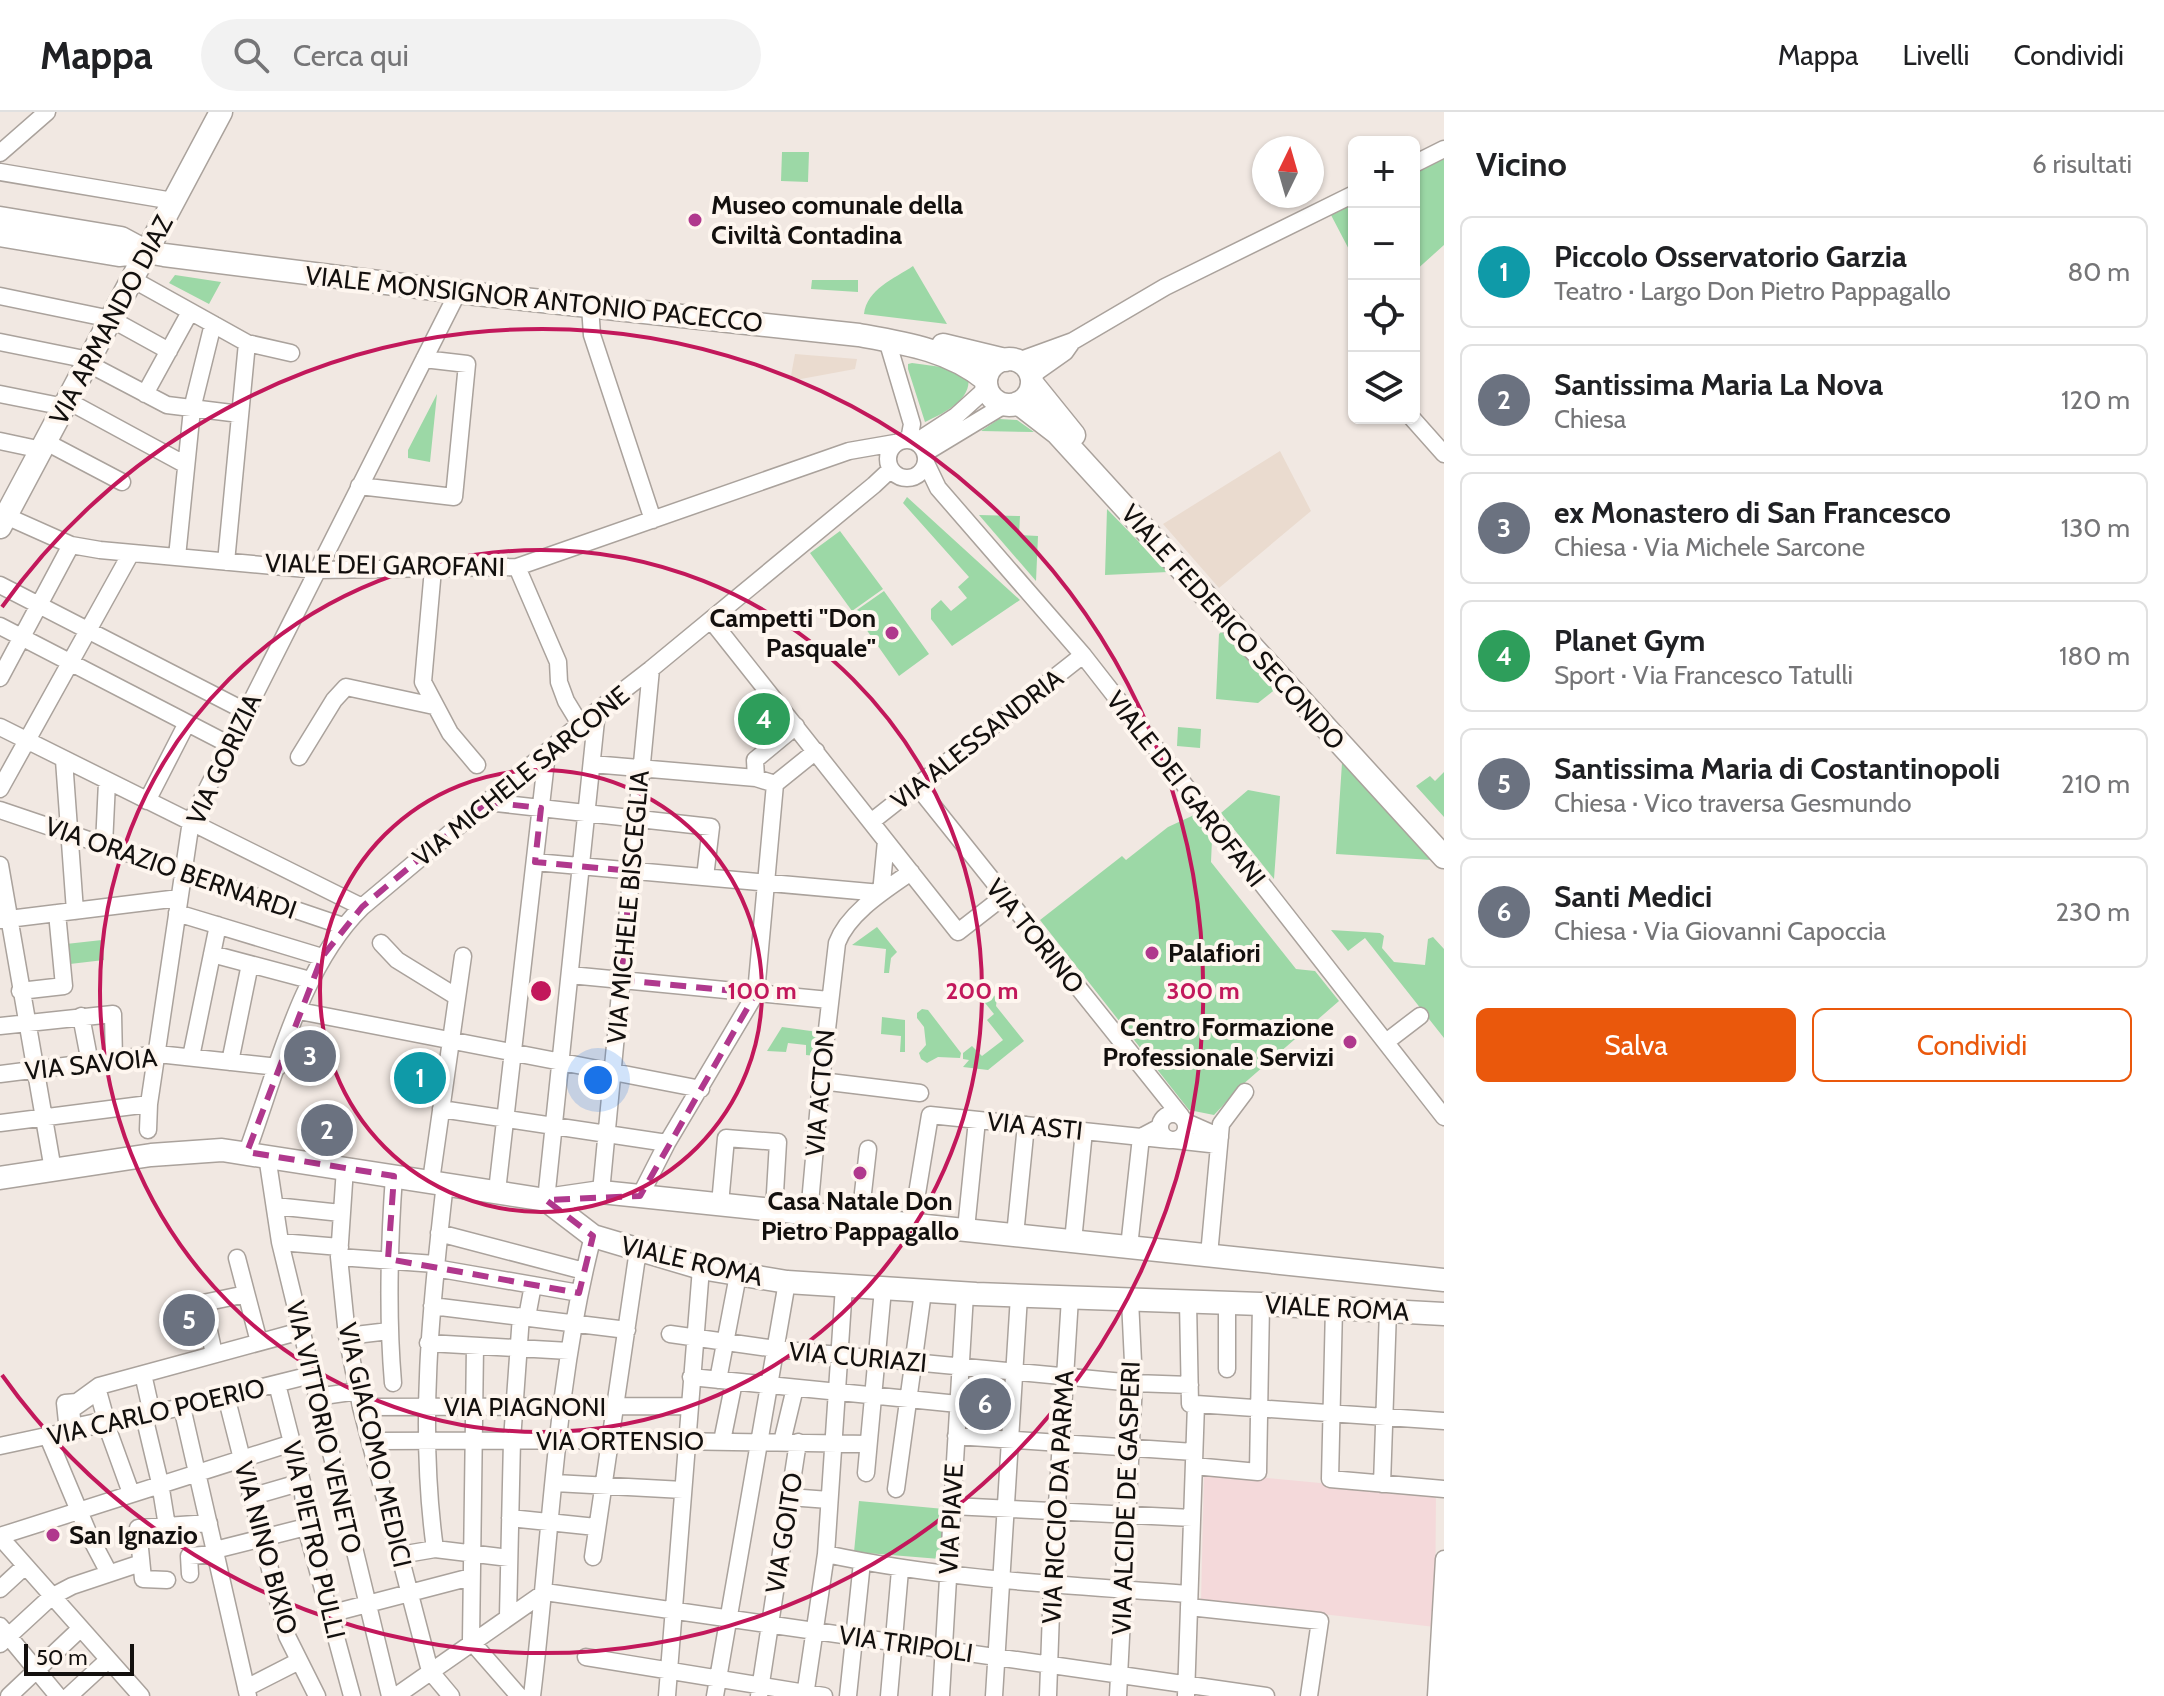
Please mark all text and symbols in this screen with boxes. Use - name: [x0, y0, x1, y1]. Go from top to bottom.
- search box: [201, 19, 761, 91]
- text: Mappa: [40, 32, 153, 79]
- icon: search: [229, 33, 273, 77]
- text: Cerca qui: [293, 37, 409, 74]
- text: Mappa: [1778, 38, 1858, 72]
- text: Livelli: [1902, 38, 1969, 72]
- text: Condividi: [2013, 38, 2124, 72]
- north arrow: [1252, 136, 1324, 208]
- map controls: [1348, 136, 1420, 424]
- button: +: [1348, 136, 1420, 208]
- text: Vicino: [1476, 143, 1567, 185]
- text: 6 risultati: [2032, 148, 2132, 180]
- place label: Museo comunale della Civiltà Contadina: [711, 189, 963, 251]
- button: −: [1348, 208, 1420, 280]
- street label: VIA ARMANDO DIAZ: [42, 209, 180, 430]
- marker: Museo comunale della Civiltà Contadina: [686, 211, 704, 229]
- text: Piccolo Osservatorio Garzia: [1554, 238, 1907, 275]
- text: 1: [1499, 256, 1509, 288]
- text: 80 m: [2067, 256, 2130, 288]
- street label: VIALE MONSIGNOR ANTONIO PACECCO: [304, 259, 764, 339]
- text: Teatro · Largo Don Pietro Pappagallo: [1554, 275, 1951, 307]
- button: locate: [1348, 280, 1420, 352]
- button: layers: [1348, 352, 1420, 424]
- text: Santissima Maria La Nova: [1554, 366, 1883, 403]
- text: 2: [1497, 384, 1511, 416]
- text: 120 m: [2061, 384, 2130, 416]
- text: Chiesa: [1554, 403, 1626, 435]
- text: ex Monastero di San Francesco: [1554, 494, 1951, 531]
- street label: VIALE FEDERICO SECONDO: [1114, 498, 1352, 756]
- text: 3: [1497, 512, 1511, 544]
- text: 130 m: [2061, 512, 2130, 544]
- text: Chiesa · Via Michele Sarcone: [1554, 531, 1865, 563]
- street label: VIALE DEI GAROFANI: [265, 547, 505, 583]
- place label: Campetti "Don Pasquale": [709, 602, 876, 664]
- text: Planet Gym: [1554, 622, 1705, 659]
- marker: Campetti "Don Pasquale": [883, 624, 901, 642]
- text: 4: [1496, 640, 1512, 672]
- text: 180 m: [2059, 640, 2130, 672]
- text: Sport · Via Francesco Tatulli: [1554, 659, 1853, 691]
- street label: VIA ALESSANDRIA: [885, 662, 1069, 816]
- street label: VIA MICHELE SARCONE: [406, 679, 636, 873]
- street label: VIALE DEI GAROFANI: [1100, 685, 1272, 893]
- street label: VIA GORIZIA: [180, 688, 268, 830]
- pin: 4: [738, 689, 790, 749]
- text: Santissima Maria di Costantinopoli: [1554, 750, 2000, 787]
- text: 5: [1497, 768, 1511, 800]
- text: 210 m: [2061, 768, 2130, 800]
- street label: VIA MICHELE BISCEGLIA: [600, 769, 656, 1045]
- text: Chiesa · Vico traversa Gesmundo: [1554, 787, 1911, 819]
- street label: VIA ORAZIO BERNARDI: [41, 810, 301, 926]
- street label: VIA TORINO: [979, 872, 1091, 1000]
- text: Santi Medici: [1554, 878, 1712, 915]
- text: 6: [1497, 896, 1511, 928]
- text: 230 m: [2056, 896, 2130, 928]
- text: Chiesa · Via Giovanni Capoccia: [1554, 915, 1886, 947]
- place label: Palafiori: [1168, 937, 1261, 969]
- marker: Palafiori: [1143, 944, 1161, 962]
- text: 100 m: [727, 976, 797, 1005]
- text: 200 m: [946, 976, 1018, 1005]
- text: 300 m: [1166, 976, 1240, 1005]
- centre of rings: [527, 977, 555, 1005]
- button: Salva: [1476, 1008, 1796, 1082]
- button: Condividi: [1812, 1008, 2132, 1082]
- place label: Centro Formazione Professionale Servizi: [1103, 1011, 1334, 1073]
- pin: 3: [284, 1026, 336, 1086]
- street label: VIA ACTON: [798, 1028, 842, 1158]
- marker: Centro Formazione Professionale Servizi: [1341, 1033, 1359, 1051]
- street label: VIA SAVOIA: [23, 1041, 159, 1087]
- pin: 1: [394, 1048, 446, 1108]
- your location: [578, 1060, 618, 1100]
- pin: 2: [301, 1100, 353, 1160]
- street label: VIA ASTI: [986, 1105, 1084, 1147]
- marker: Casa Natale Don Pietro Pappagallo: [851, 1164, 869, 1182]
- place label: Casa Natale Don Pietro Pappagallo: [761, 1185, 959, 1247]
- street label: VIALE ROMA: [618, 1229, 766, 1293]
- street label: VIALE ROMA: [1264, 1288, 1410, 1328]
- pin: 5: [163, 1290, 215, 1350]
- street label: VIA VITTORIO VENETO: [279, 1298, 369, 1556]
- street label: VIA GIACOMO MEDICI: [331, 1320, 419, 1570]
- street label: VIA CURIAZI: [788, 1335, 928, 1379]
- street label: VIA ALCIDE DE GASPERI: [1105, 1361, 1147, 1635]
- street label: VIA RICCIO DA PARMA: [1035, 1369, 1081, 1625]
- street label: VIA CARLO POERIO: [44, 1371, 268, 1453]
- pin: 6: [959, 1374, 1011, 1434]
- street label: VIA PIAGNONI: [444, 1391, 606, 1423]
- street label: VIA ORTENSIO: [536, 1425, 704, 1457]
- street label: VIA PIETRO PULLI: [276, 1438, 352, 1642]
- street label: VIA NINO BIXIO: [228, 1458, 304, 1638]
- street label: VIA PIAVE: [932, 1463, 970, 1575]
- street label: VIA GOITO: [759, 1470, 809, 1596]
- place label: San Ignazio: [69, 1519, 198, 1551]
- marker: San Ignazio: [44, 1526, 62, 1544]
- street label: VIA TRIPOLI: [837, 1619, 975, 1669]
- scale bar: [24, 1640, 134, 1676]
- text: 50 m: [36, 1644, 88, 1671]

